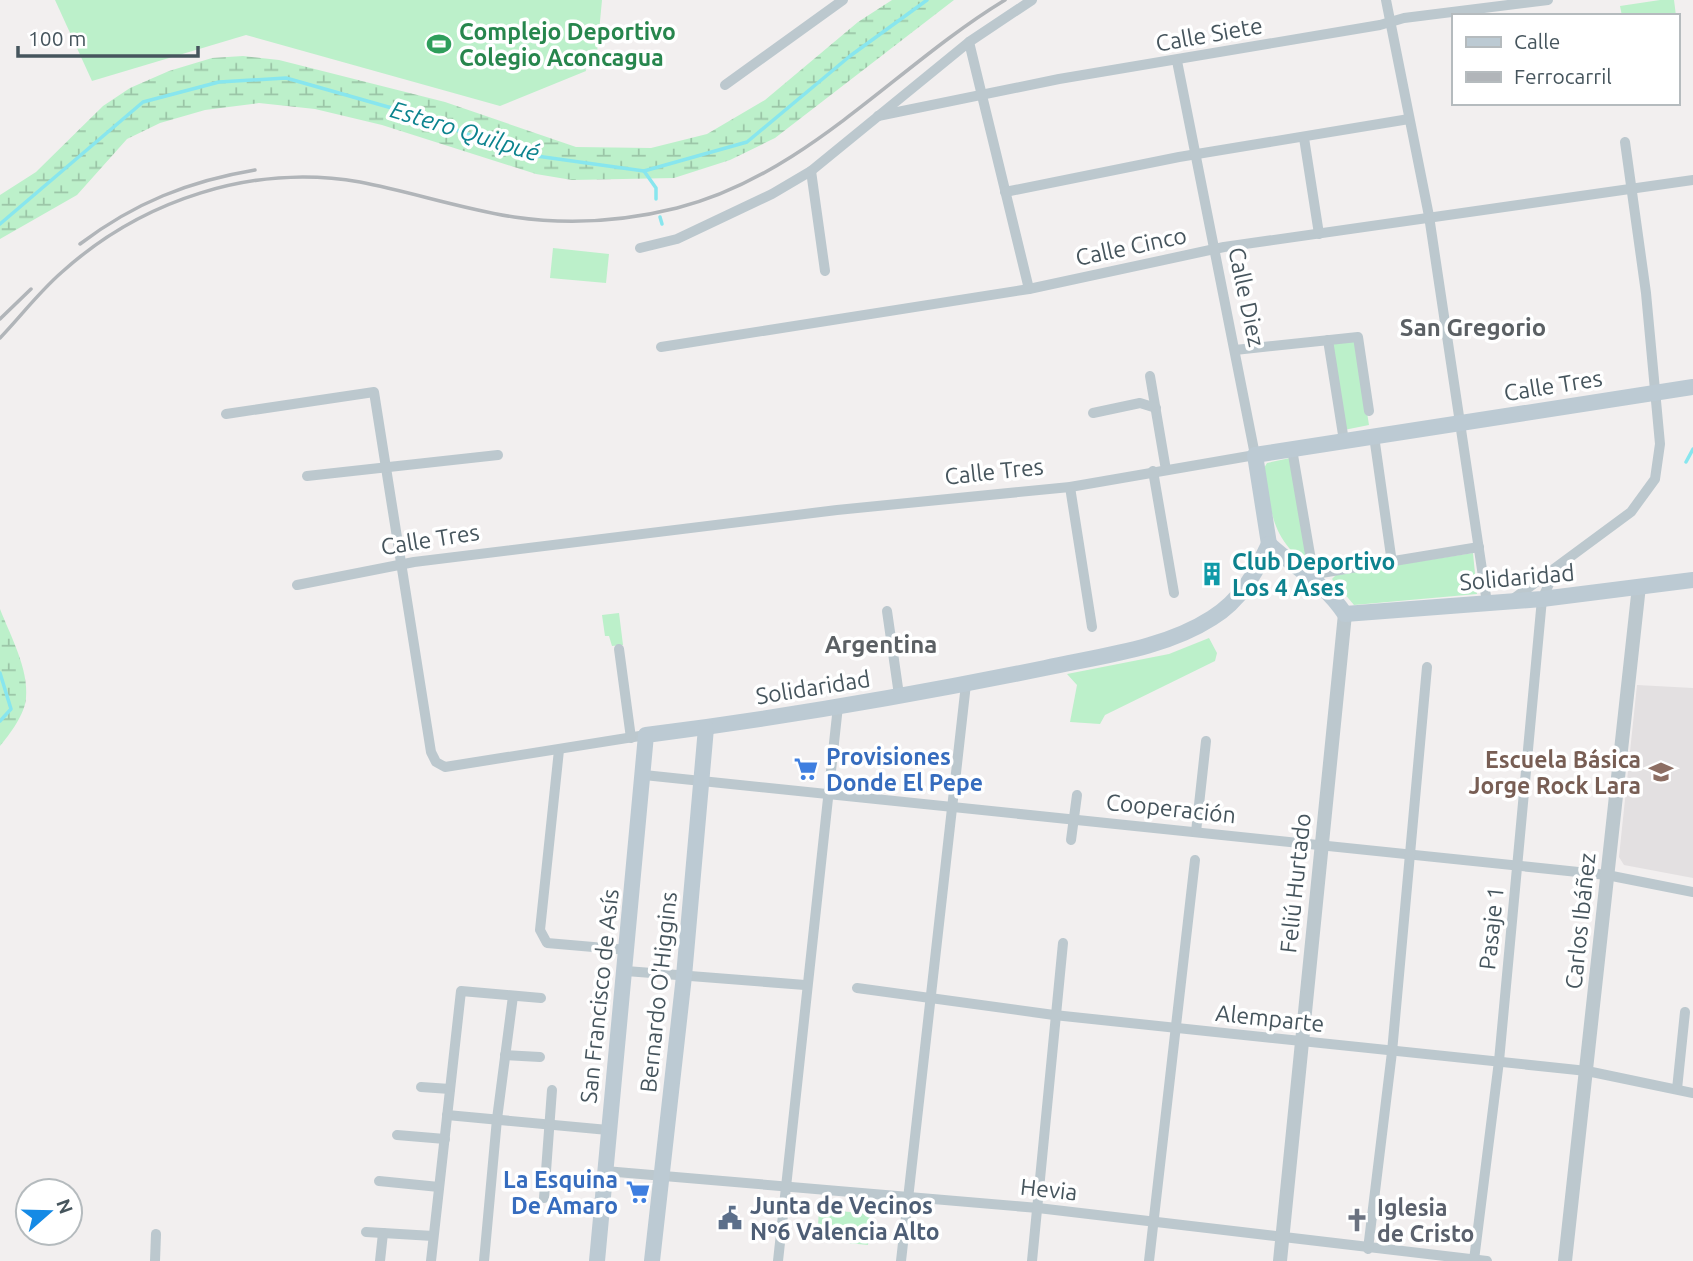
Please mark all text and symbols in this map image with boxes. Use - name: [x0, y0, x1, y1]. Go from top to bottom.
- street label: Calle Siete: [1154, 12, 1264, 56]
- scale bar: [18, 14, 198, 58]
- legend: [1452, 14, 1679, 105]
- place label: Complejo Deportivo Colegio Aconcagua: [459, 19, 676, 70]
- text: 100 m: [28, 26, 86, 50]
- text: Calle: [1514, 29, 1560, 53]
- sports icon: Complejo Deportivo Colegio Aconcagua: [425, 30, 453, 58]
- text: Ferrocarril: [1514, 64, 1612, 88]
- water label: Estero Quilpué: [387, 96, 543, 167]
- street label: Calle Cinco: [1073, 222, 1189, 270]
- street label: Calle Diez: [1224, 245, 1270, 349]
- district label: San Gregorio: [1400, 314, 1546, 341]
- street label: Calle Tres: [1502, 365, 1604, 405]
- street label: Calle Tres: [943, 453, 1045, 489]
- street label: Calle Tres: [379, 519, 481, 559]
- place label: Club Deportivo Los 4 Ases: [1232, 549, 1395, 600]
- building icon: Club Deportivo Los 4 Ases: [1198, 560, 1226, 588]
- street label: Solidaridad: [1458, 560, 1576, 594]
- district label: Argentina: [825, 631, 937, 658]
- street label: Solidaridad: [754, 666, 872, 708]
- place label: Provisiones Donde El Pepe: [826, 744, 983, 795]
- place label: Escuela Básica Jorge Rock Lara: [1468, 747, 1641, 798]
- supermarket icon: Provisiones Donde El Pepe: [792, 755, 820, 783]
- school or university icon: Escuela Básica Jorge Rock Lara: [1647, 758, 1675, 786]
- street label: Cooperación: [1105, 789, 1237, 827]
- street label: Feliú Hurtado: [1275, 812, 1315, 954]
- street label: Carlos Ibáñez: [1560, 852, 1600, 990]
- street label: Pasaje 1: [1474, 885, 1508, 971]
- street label: San Francisco de Asís: [575, 888, 623, 1104]
- street label: Bernardo O'Higgins: [635, 890, 681, 1094]
- street label: Alemparte: [1214, 1000, 1326, 1036]
- place label: La Esquina De Amaro: [503, 1167, 618, 1218]
- street label: Hevia: [1019, 1174, 1079, 1204]
- north arrow: [14, 1177, 84, 1247]
- supermarket icon: La Esquina De Amaro: [624, 1178, 652, 1206]
- place label: Junta de Vecinos Nº6 Valencia Alto: [750, 1193, 940, 1244]
- place label: Iglesia de Cristo: [1377, 1195, 1474, 1246]
- text: N: [52, 1196, 78, 1217]
- public building icon: Junta de Vecinos Nº6 Valencia Alto: [716, 1204, 744, 1232]
- church icon: Iglesia de Cristo: [1343, 1206, 1371, 1234]

